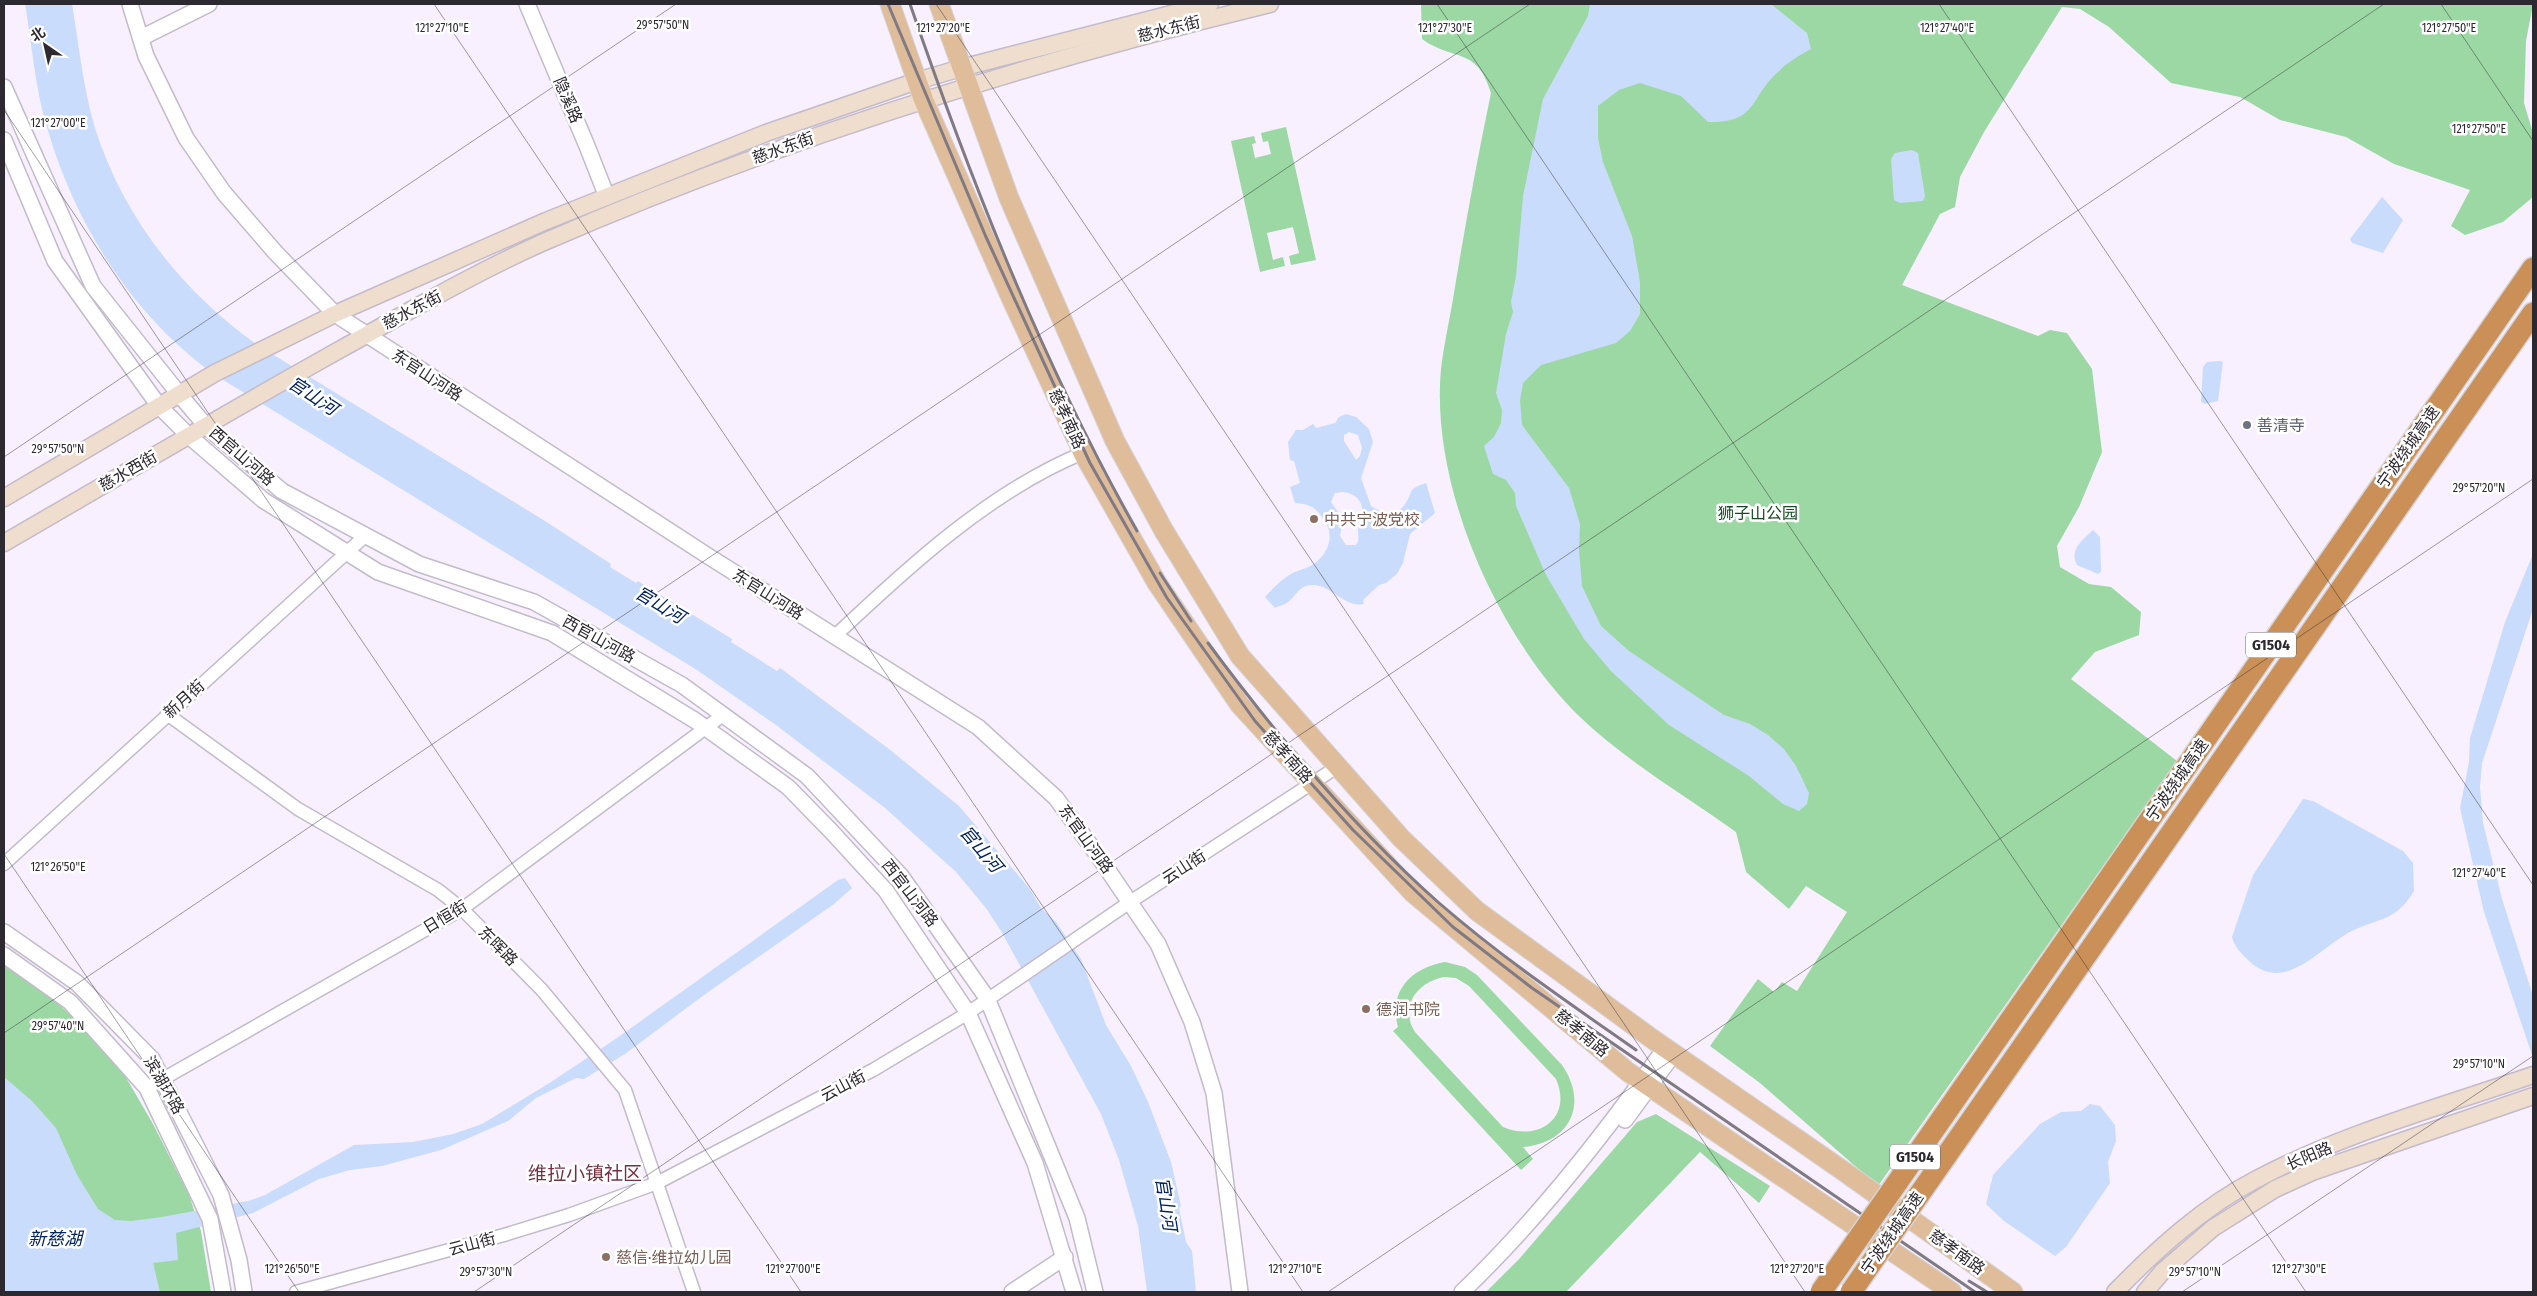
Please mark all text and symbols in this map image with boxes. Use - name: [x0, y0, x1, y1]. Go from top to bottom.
- street label: 慈水东街: [1136, 12, 1202, 46]
- text: 29°57'50"N: [637, 18, 689, 32]
- north arrow: [20, 20, 70, 70]
- text: 121°27'10"E: [415, 21, 469, 35]
- text: 121°27'20"E: [916, 21, 970, 35]
- text: 121°27'30"E: [1418, 21, 1473, 35]
- text: 121°27'40"E: [1920, 21, 1974, 35]
- text: 121°27'50"E: [2422, 21, 2477, 35]
- text: 北: [27, 24, 49, 46]
- street label: 隐溪路: [550, 74, 586, 126]
- text: 121°27'00"E: [30, 116, 86, 130]
- text: 121°27'50"E: [2452, 122, 2507, 136]
- street label: 慈水东街: [750, 128, 816, 168]
- street label: 慈水东街: [379, 287, 445, 333]
- street label: 东官山河路: [388, 345, 466, 405]
- water label: 官山河: [284, 372, 344, 422]
- street label: 慈孝南路: [1045, 386, 1089, 452]
- street label: 宁波绕城高速: [2373, 402, 2443, 492]
- place label: 善清寺: [2257, 416, 2305, 435]
- marker: 善清寺: [2241, 419, 2253, 431]
- street label: 西官山河路: [206, 423, 278, 489]
- text: 29°57'50"N: [32, 442, 84, 456]
- street label: 慈水西街: [96, 447, 160, 495]
- text: 29°57'20"N: [2453, 481, 2505, 495]
- park label: 狮子山公园: [1718, 504, 1798, 523]
- place label: 中共宁波党校: [1324, 510, 1420, 529]
- marker: 中共宁波党校: [1308, 513, 1320, 525]
- street label: 东官山河路: [729, 565, 807, 623]
- water label: 官山河: [631, 582, 691, 630]
- street label: 西官山河路: [559, 611, 639, 667]
- road number: G1504: [2246, 632, 2296, 658]
- street label: 新月街: [160, 676, 208, 722]
- street label: 慈孝南路: [1260, 727, 1316, 787]
- street label: 宁波绕城高速: [2142, 735, 2212, 825]
- street label: 东官山河路: [1055, 801, 1117, 877]
- water label: 官山河: [955, 821, 1009, 879]
- street label: 云山街: [1159, 846, 1209, 888]
- street label: 西官山河路: [878, 856, 942, 930]
- text: 121°26'50"E: [30, 860, 86, 874]
- text: 121°27'40"E: [2452, 866, 2506, 880]
- street label: 日恒街: [420, 896, 470, 938]
- street label: 东晖路: [474, 922, 522, 970]
- place label: 德润书院: [1376, 1000, 1440, 1019]
- marker: 德润书院: [1360, 1003, 1372, 1015]
- street label: 慈孝南路: [1551, 1005, 1613, 1061]
- text: 29°57'40"N: [32, 1019, 84, 1033]
- street label: 滨湖环路: [140, 1053, 188, 1117]
- text: 29°57'10"N: [2453, 1057, 2505, 1071]
- street label: 云山街: [817, 1066, 869, 1106]
- street label: 长阳路: [2283, 1138, 2335, 1174]
- road number: G1504: [1890, 1144, 1940, 1170]
- district label: 维拉小镇社区: [528, 1162, 642, 1185]
- water label: 官山河: [1151, 1176, 1182, 1235]
- street label: 宁波绕城高速: [1857, 1188, 1927, 1278]
- street label: 慈孝南路: [1926, 1226, 1988, 1278]
- water label: 新慈湖: [28, 1228, 85, 1250]
- street label: 云山街: [446, 1229, 498, 1259]
- place label: 慈信·维拉幼儿园: [616, 1248, 731, 1267]
- marker: 慈信·维拉幼儿园: [600, 1251, 612, 1263]
- text: 121°26'50"E: [264, 1262, 320, 1276]
- text: 121°27'00"E: [765, 1262, 821, 1276]
- text: 121°27'10"E: [1268, 1262, 1322, 1276]
- text: 121°27'20"E: [1770, 1262, 1824, 1276]
- text: 121°27'30"E: [2272, 1262, 2327, 1276]
- text: 29°57'30"N: [460, 1265, 512, 1279]
- text: 29°57'10"N: [2169, 1265, 2221, 1279]

